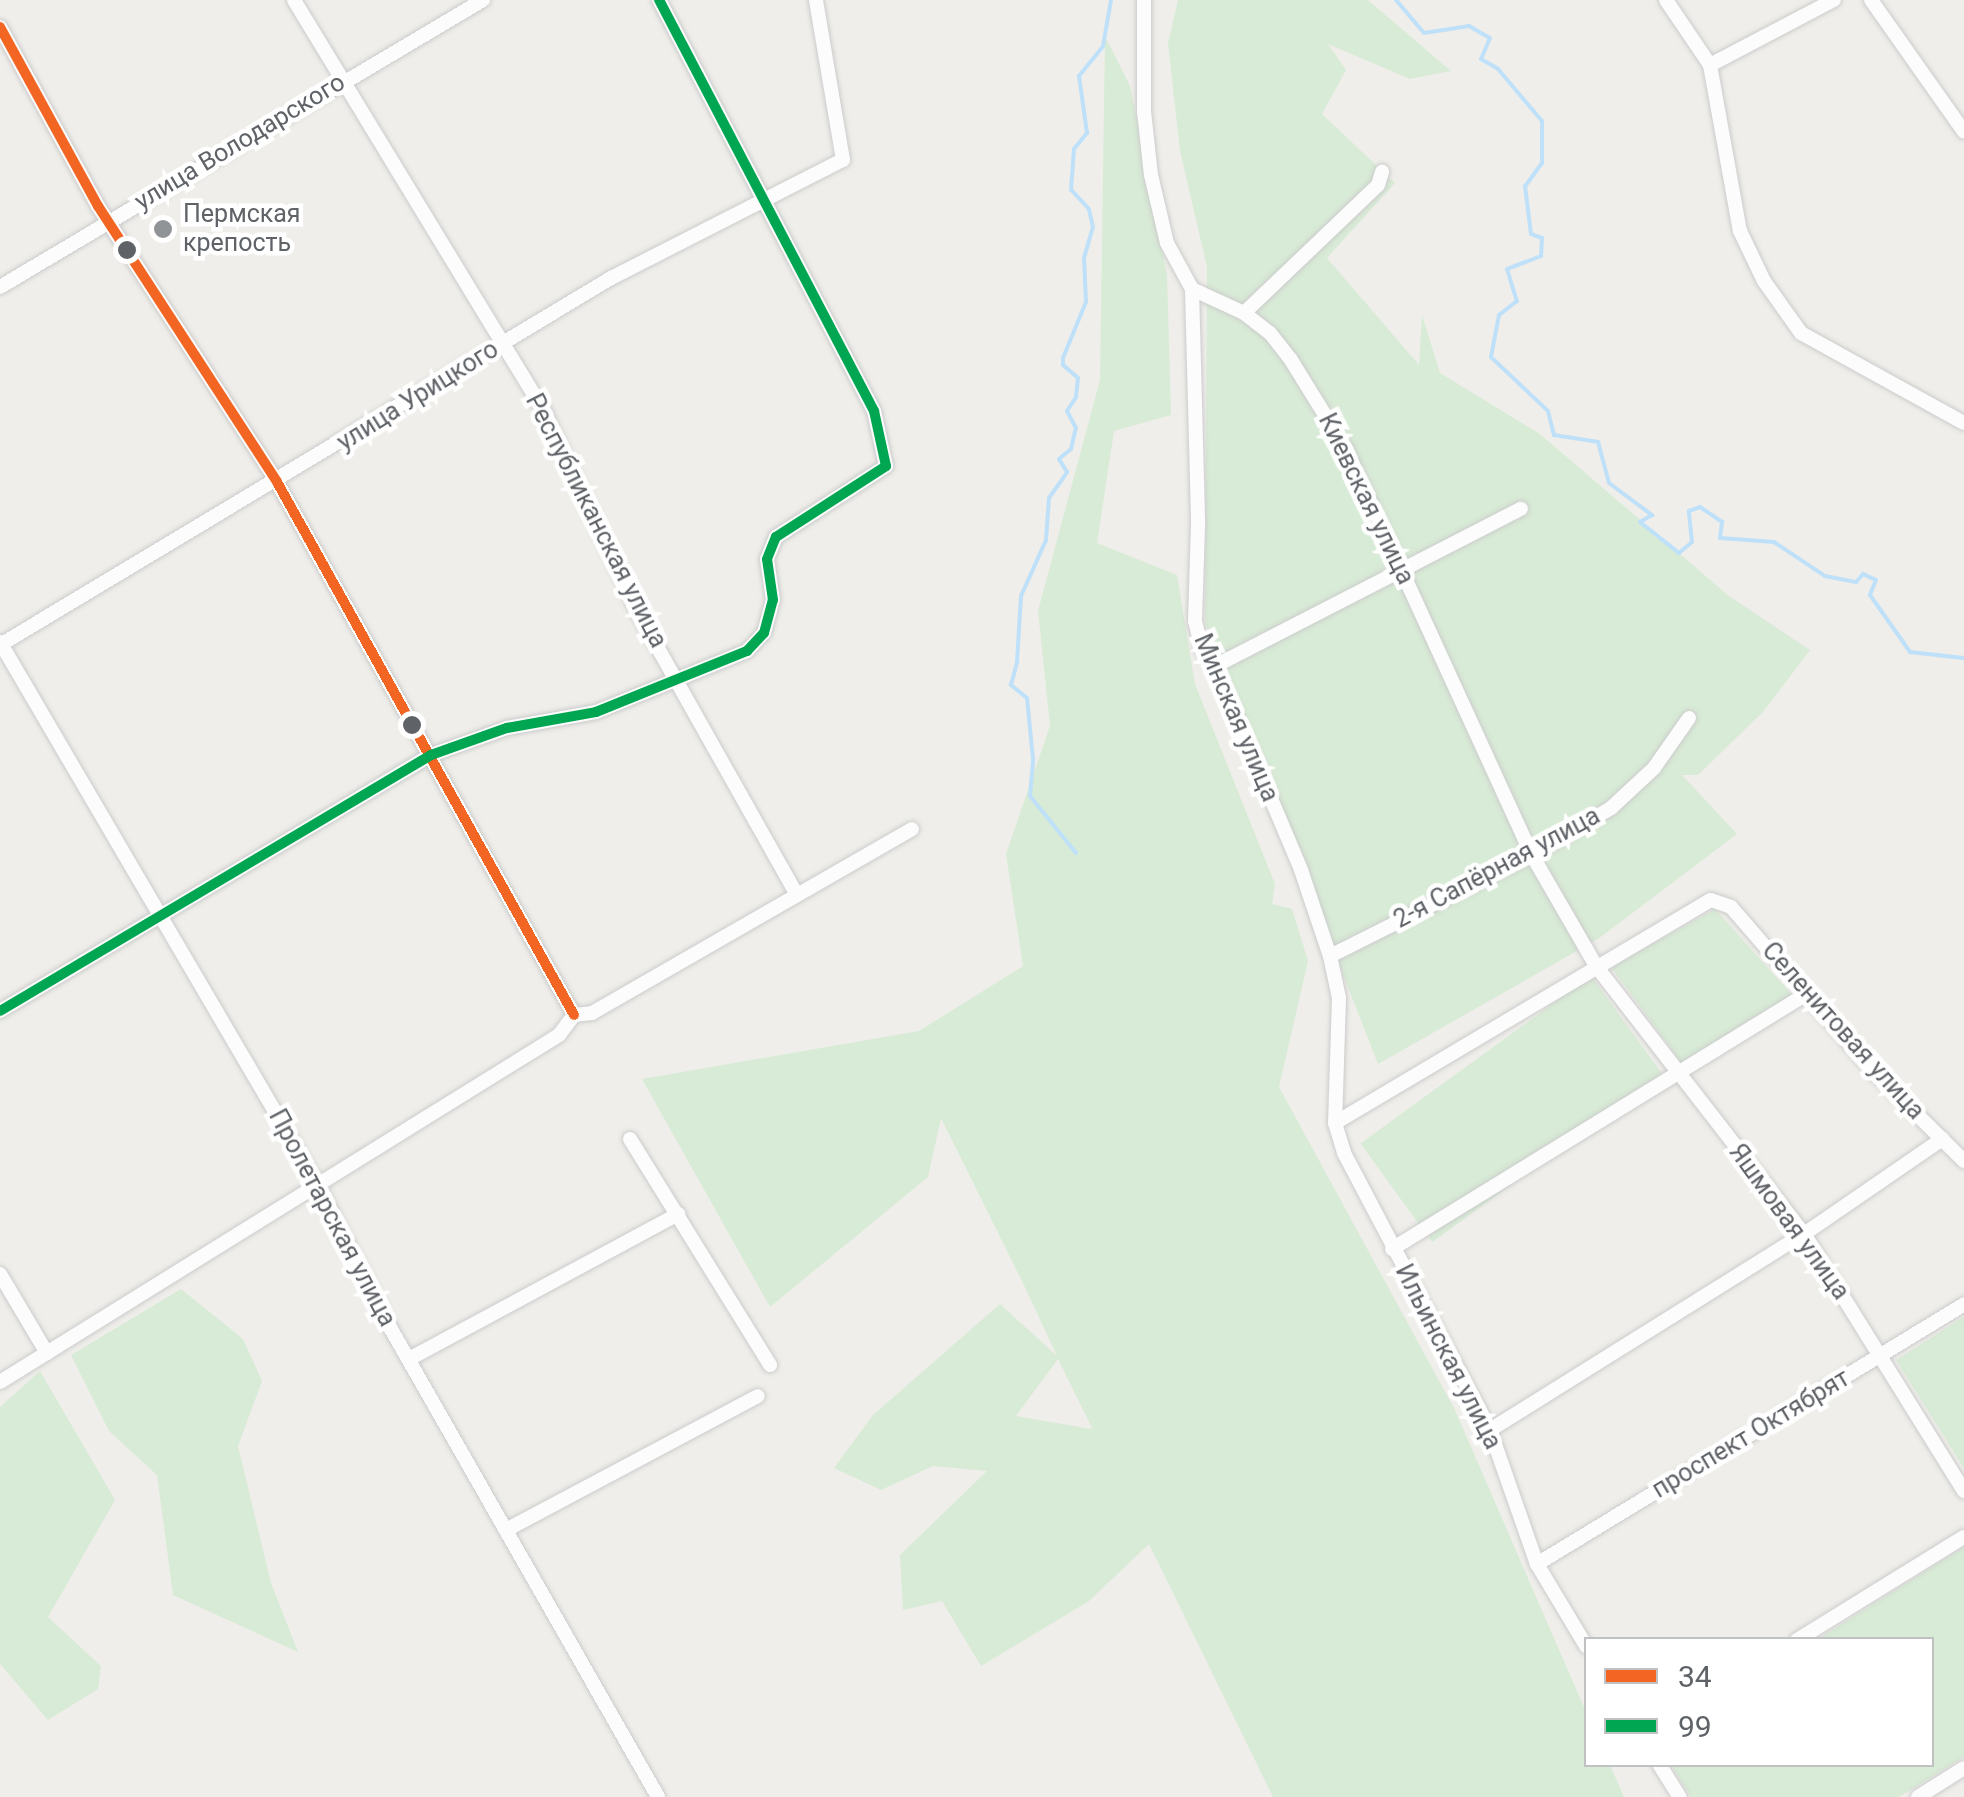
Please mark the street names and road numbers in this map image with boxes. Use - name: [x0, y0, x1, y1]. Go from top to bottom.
- street label: улица Володарского: [129, 67, 351, 217]
- street label: улица Урицкого: [332, 334, 504, 458]
- street label: Республиканская улица: [519, 389, 673, 653]
- street label: Киевская улица: [1312, 409, 1420, 589]
- street label: Минская улица: [1187, 630, 1285, 806]
- street label: 2-я Сапёрная улица: [1389, 801, 1605, 935]
- street label: Селенитовая улица: [1755, 936, 1931, 1126]
- street label: Пролетарская улица: [262, 1104, 402, 1332]
- street label: Яшмовая улица: [1722, 1138, 1856, 1306]
- street label: Ильинская улица: [1388, 1259, 1508, 1455]
- street label: проспект Октябрят: [1647, 1363, 1855, 1505]

